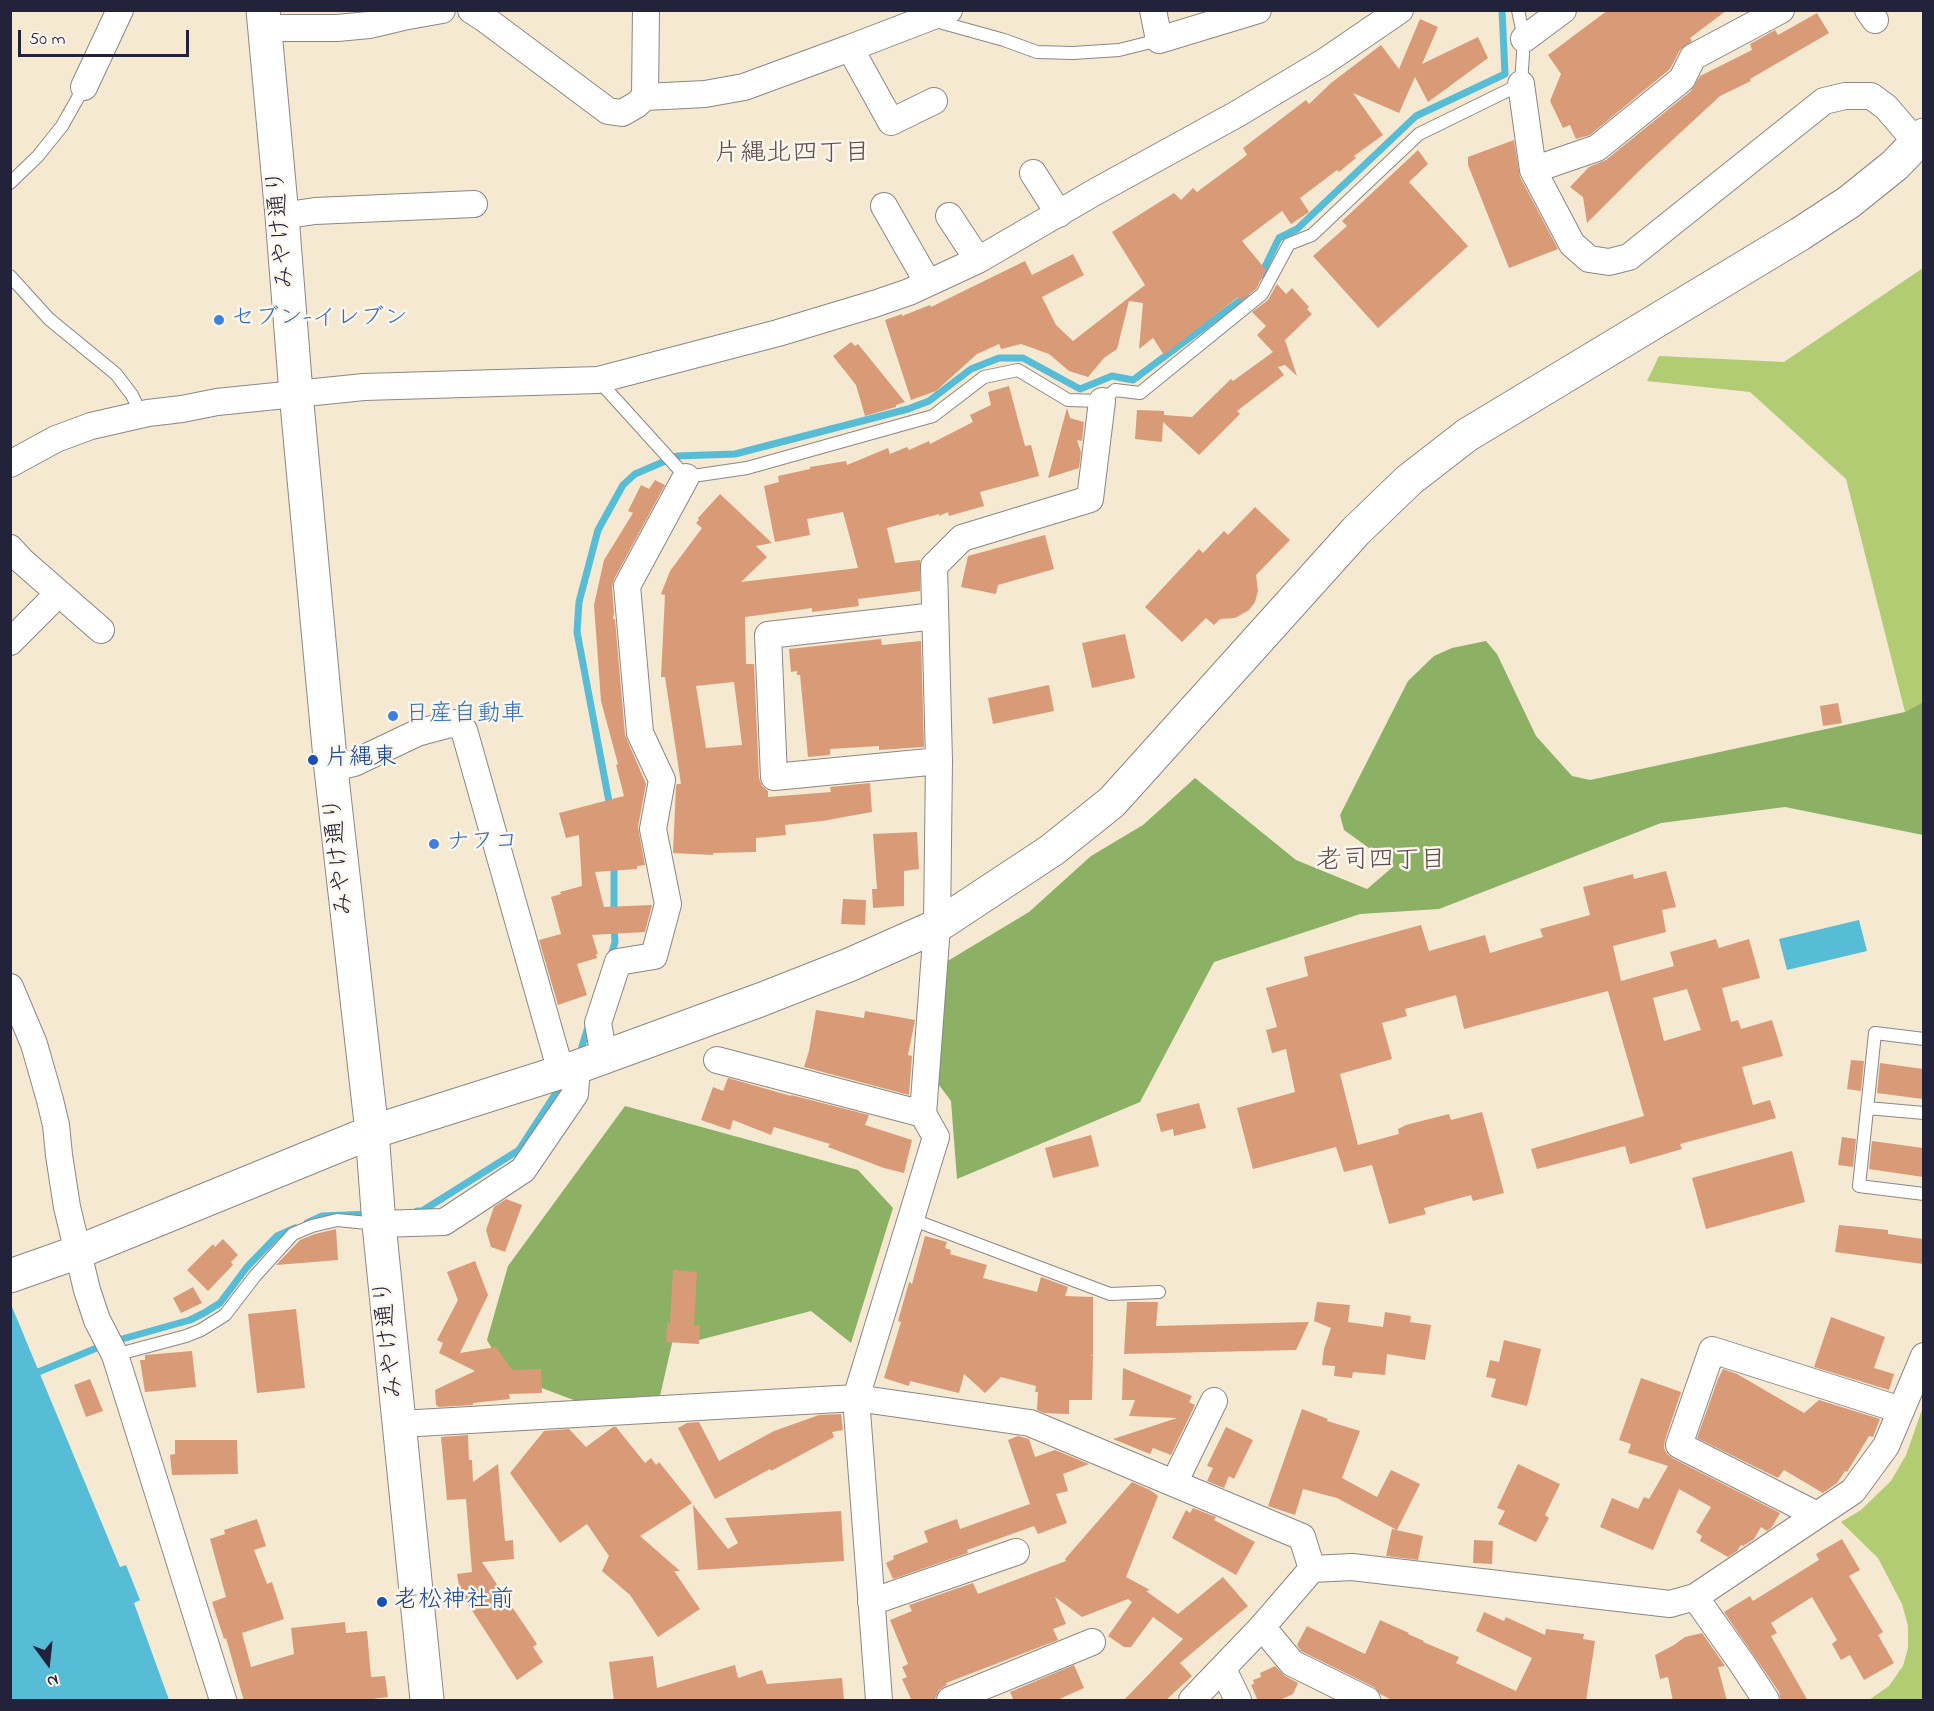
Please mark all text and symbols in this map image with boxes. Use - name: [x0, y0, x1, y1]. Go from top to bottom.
- scale bar: [21, 18, 192, 56]
- text: 50 m: [29, 27, 66, 53]
- district label: 片縄北四丁目: [714, 140, 870, 172]
- street label: みやけ通り: [263, 168, 303, 290]
- place label: セブン-イレブン: [231, 306, 408, 334]
- marker: セブン-イレブン: [212, 313, 226, 327]
- place label: 日産自動車: [405, 702, 525, 730]
- marker: 日産自動車: [386, 709, 400, 723]
- place label: 片縄東: [325, 746, 397, 774]
- marker: 片縄東: [306, 753, 320, 767]
- street label: みやけ通り: [320, 795, 362, 917]
- place label: ナフコ: [446, 830, 518, 858]
- marker: ナフコ: [427, 837, 441, 851]
- district label: 老司四丁目: [1316, 847, 1446, 879]
- street label: みやけ通り: [370, 1278, 412, 1400]
- place label: 老松神社前: [394, 1588, 514, 1616]
- marker: 老松神社前: [375, 1595, 389, 1609]
- north arrow: [18, 1633, 78, 1693]
- text: N: [44, 1667, 61, 1693]

